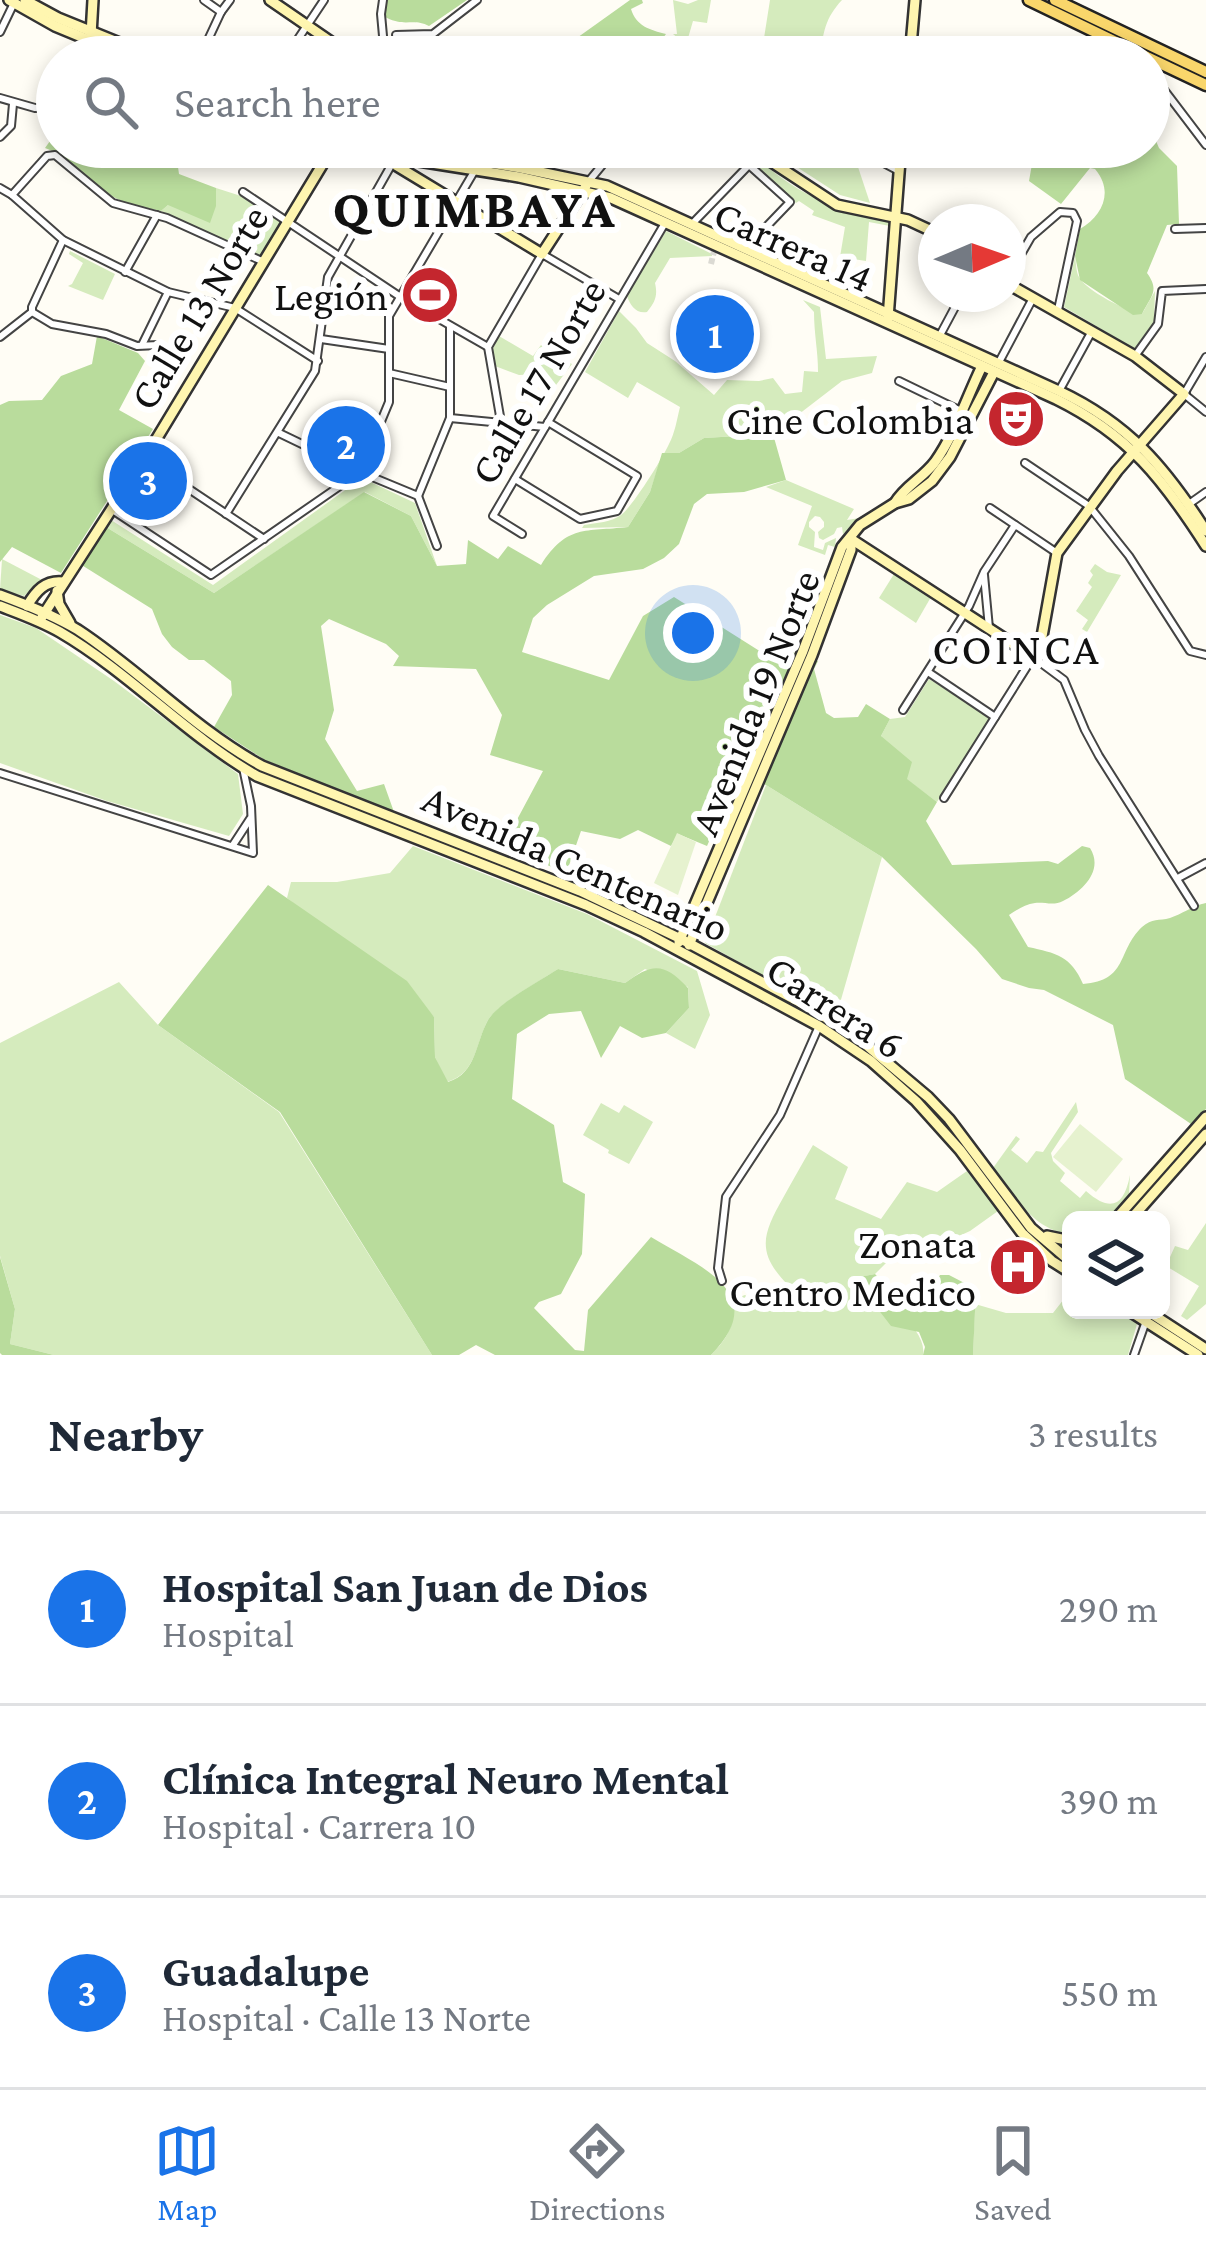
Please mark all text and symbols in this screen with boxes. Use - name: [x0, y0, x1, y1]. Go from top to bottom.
- search box: [36, 36, 1170, 168]
- icon: search: [78, 69, 144, 135]
- text: Search here: [174, 77, 381, 127]
- district label: QUIMBAYA: [333, 179, 617, 239]
- street label: Carrera 14: [707, 190, 880, 301]
- street label: Calle 13 Norte: [119, 197, 278, 418]
- north arrow: [918, 204, 1026, 312]
- sports icon: Legión: [399, 264, 461, 326]
- street label: Calle 17 Norte: [460, 270, 615, 492]
- place label: Legión: [274, 272, 388, 319]
- pin: 1: [676, 289, 754, 379]
- theatre icon: Cine Colombia: [985, 388, 1047, 450]
- place label: Cine Colombia: [726, 396, 974, 443]
- pin: 2: [307, 400, 385, 490]
- pin: 3: [109, 436, 187, 526]
- street label: Avenida 19 Norte: [680, 563, 829, 842]
- your location: [663, 603, 723, 663]
- district label: COINCA: [932, 624, 1102, 674]
- street label: Avenida Centenario: [416, 774, 736, 951]
- street label: Carrera 6: [758, 945, 913, 1068]
- map controls: [1062, 1211, 1170, 1319]
- button: layers: [1062, 1211, 1170, 1319]
- place label: Zonata Centro Medico: [729, 1220, 976, 1315]
- hospital icon: Zonata Centro Medico: [987, 1236, 1049, 1298]
- text: Nearby: [48, 1405, 203, 1462]
- text: 3 results: [1028, 1412, 1158, 1455]
- text: Hospital San Juan de Dios: [162, 1562, 648, 1612]
- text: 1: [80, 1587, 94, 1630]
- text: 290 m: [1059, 1587, 1158, 1630]
- text: Hospital: [162, 1612, 294, 1655]
- text: Clínica Integral Neuro Mental: [162, 1754, 729, 1804]
- text: 2: [77, 1779, 97, 1822]
- text: 390 m: [1059, 1779, 1158, 1822]
- text: Hospital · Carrera 10: [162, 1804, 476, 1847]
- text: Guadalupe: [162, 1946, 369, 1996]
- text: 3: [77, 1971, 97, 2014]
- text: 550 m: [1061, 1971, 1158, 2014]
- text: Hospital · Calle 13 Norte: [162, 1996, 531, 2039]
- tab: Map: [154, 2118, 220, 2227]
- tab: Directions: [529, 2118, 666, 2227]
- tab: Saved: [974, 2118, 1052, 2227]

